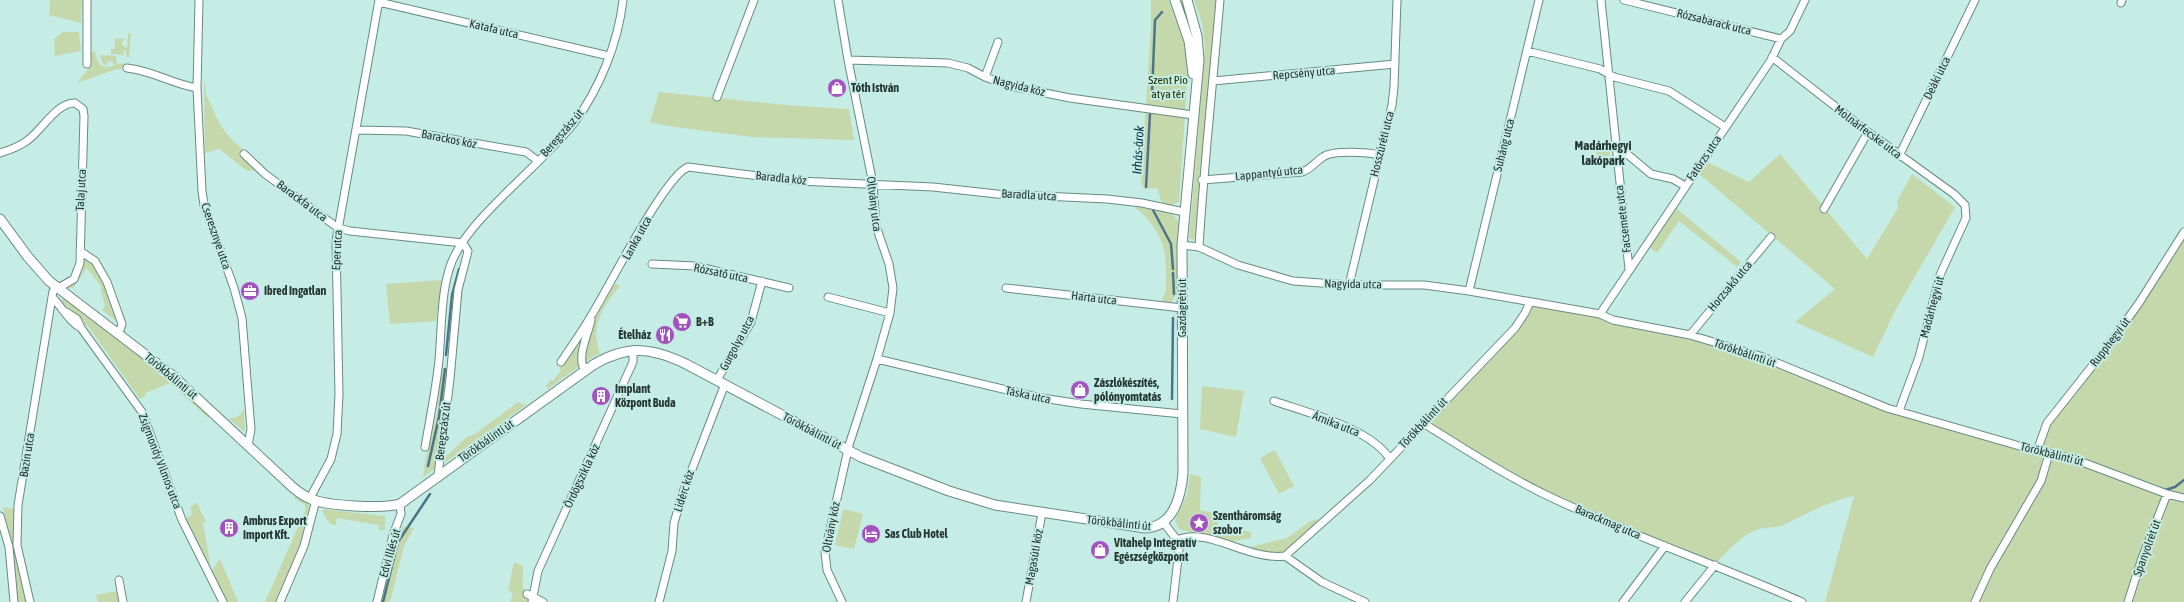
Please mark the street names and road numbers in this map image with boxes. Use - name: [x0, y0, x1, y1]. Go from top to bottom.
- street label: Rózsabarack utca: [1675, 6, 1753, 38]
- street label: Katafa utca: [468, 17, 520, 41]
- street label: Deáki utca: [1921, 54, 1953, 102]
- street label: Repcsény utca: [1272, 63, 1336, 83]
- street label: Nagyida köz: [991, 73, 1047, 99]
- street label: Molnárfecske utca: [1832, 102, 1904, 162]
- street label: Beregszász út: [537, 106, 587, 160]
- street label: Hosszúréti utca: [1367, 110, 1397, 178]
- street label: Suháng utca: [1491, 117, 1517, 173]
- street label: Barackos köz: [420, 127, 479, 151]
- street label: Fatörzs utca: [1684, 133, 1724, 183]
- street label: Lappantyú utca: [1234, 162, 1304, 184]
- street label: Talaj utca: [73, 168, 89, 212]
- street label: Baradla köz: [755, 168, 808, 188]
- street label: Oltvány utca: [864, 176, 884, 232]
- street label: Barackfa utca: [274, 177, 330, 225]
- street label: Facsemete utca: [1612, 184, 1634, 254]
- street label: Baradla utca: [1001, 187, 1057, 203]
- street label: Cseresznye utca: [198, 201, 234, 271]
- street label: Lanka utca: [619, 214, 655, 262]
- street label: Eper utca: [329, 229, 345, 271]
- street label: Horzsakő utca: [1705, 258, 1755, 314]
- street label: Rózsatő utca: [692, 260, 750, 286]
- street label: Madárhegyi út: [1917, 274, 1947, 339]
- street label: Nagyida utca: [1324, 276, 1382, 292]
- street label: Gazdagréti út: [1175, 278, 1189, 337]
- street label: Harta utca: [1070, 288, 1118, 308]
- street label: Gurgolya utca: [717, 313, 757, 373]
- street label: Rupphegyi út: [2087, 314, 2133, 369]
- street label: Törökbálinti út: [1712, 336, 1778, 370]
- street label: Törökbálinti út: [142, 350, 201, 403]
- street label: Táska utca: [1004, 383, 1052, 407]
- street label: Törökbálinti út: [1396, 394, 1451, 451]
- street label: Beregszász út: [432, 400, 454, 461]
- street label: Árnika utca: [1310, 409, 1362, 439]
- street label: Törökbálinti út: [780, 410, 844, 453]
- street label: Zsigmondy Vilmos utca: [135, 411, 185, 511]
- street label: Törökbálinti út: [455, 416, 517, 465]
- street label: Bazin utca: [17, 432, 37, 478]
- street label: Törökbálinti út: [2019, 439, 2086, 469]
- street label: Ördögszikla köz: [561, 441, 603, 510]
- street label: Lidérc köz: [671, 468, 698, 514]
- street label: Oltvány köz: [819, 500, 843, 554]
- street label: Barackmag utca: [1573, 502, 1643, 542]
- street label: Törökbálinti út: [1086, 513, 1152, 533]
- street label: Spanyolrét út: [2130, 517, 2164, 578]
- street label: Edvi Illés út: [376, 527, 404, 579]
- street label: Magasúti köz: [1022, 527, 1046, 586]

